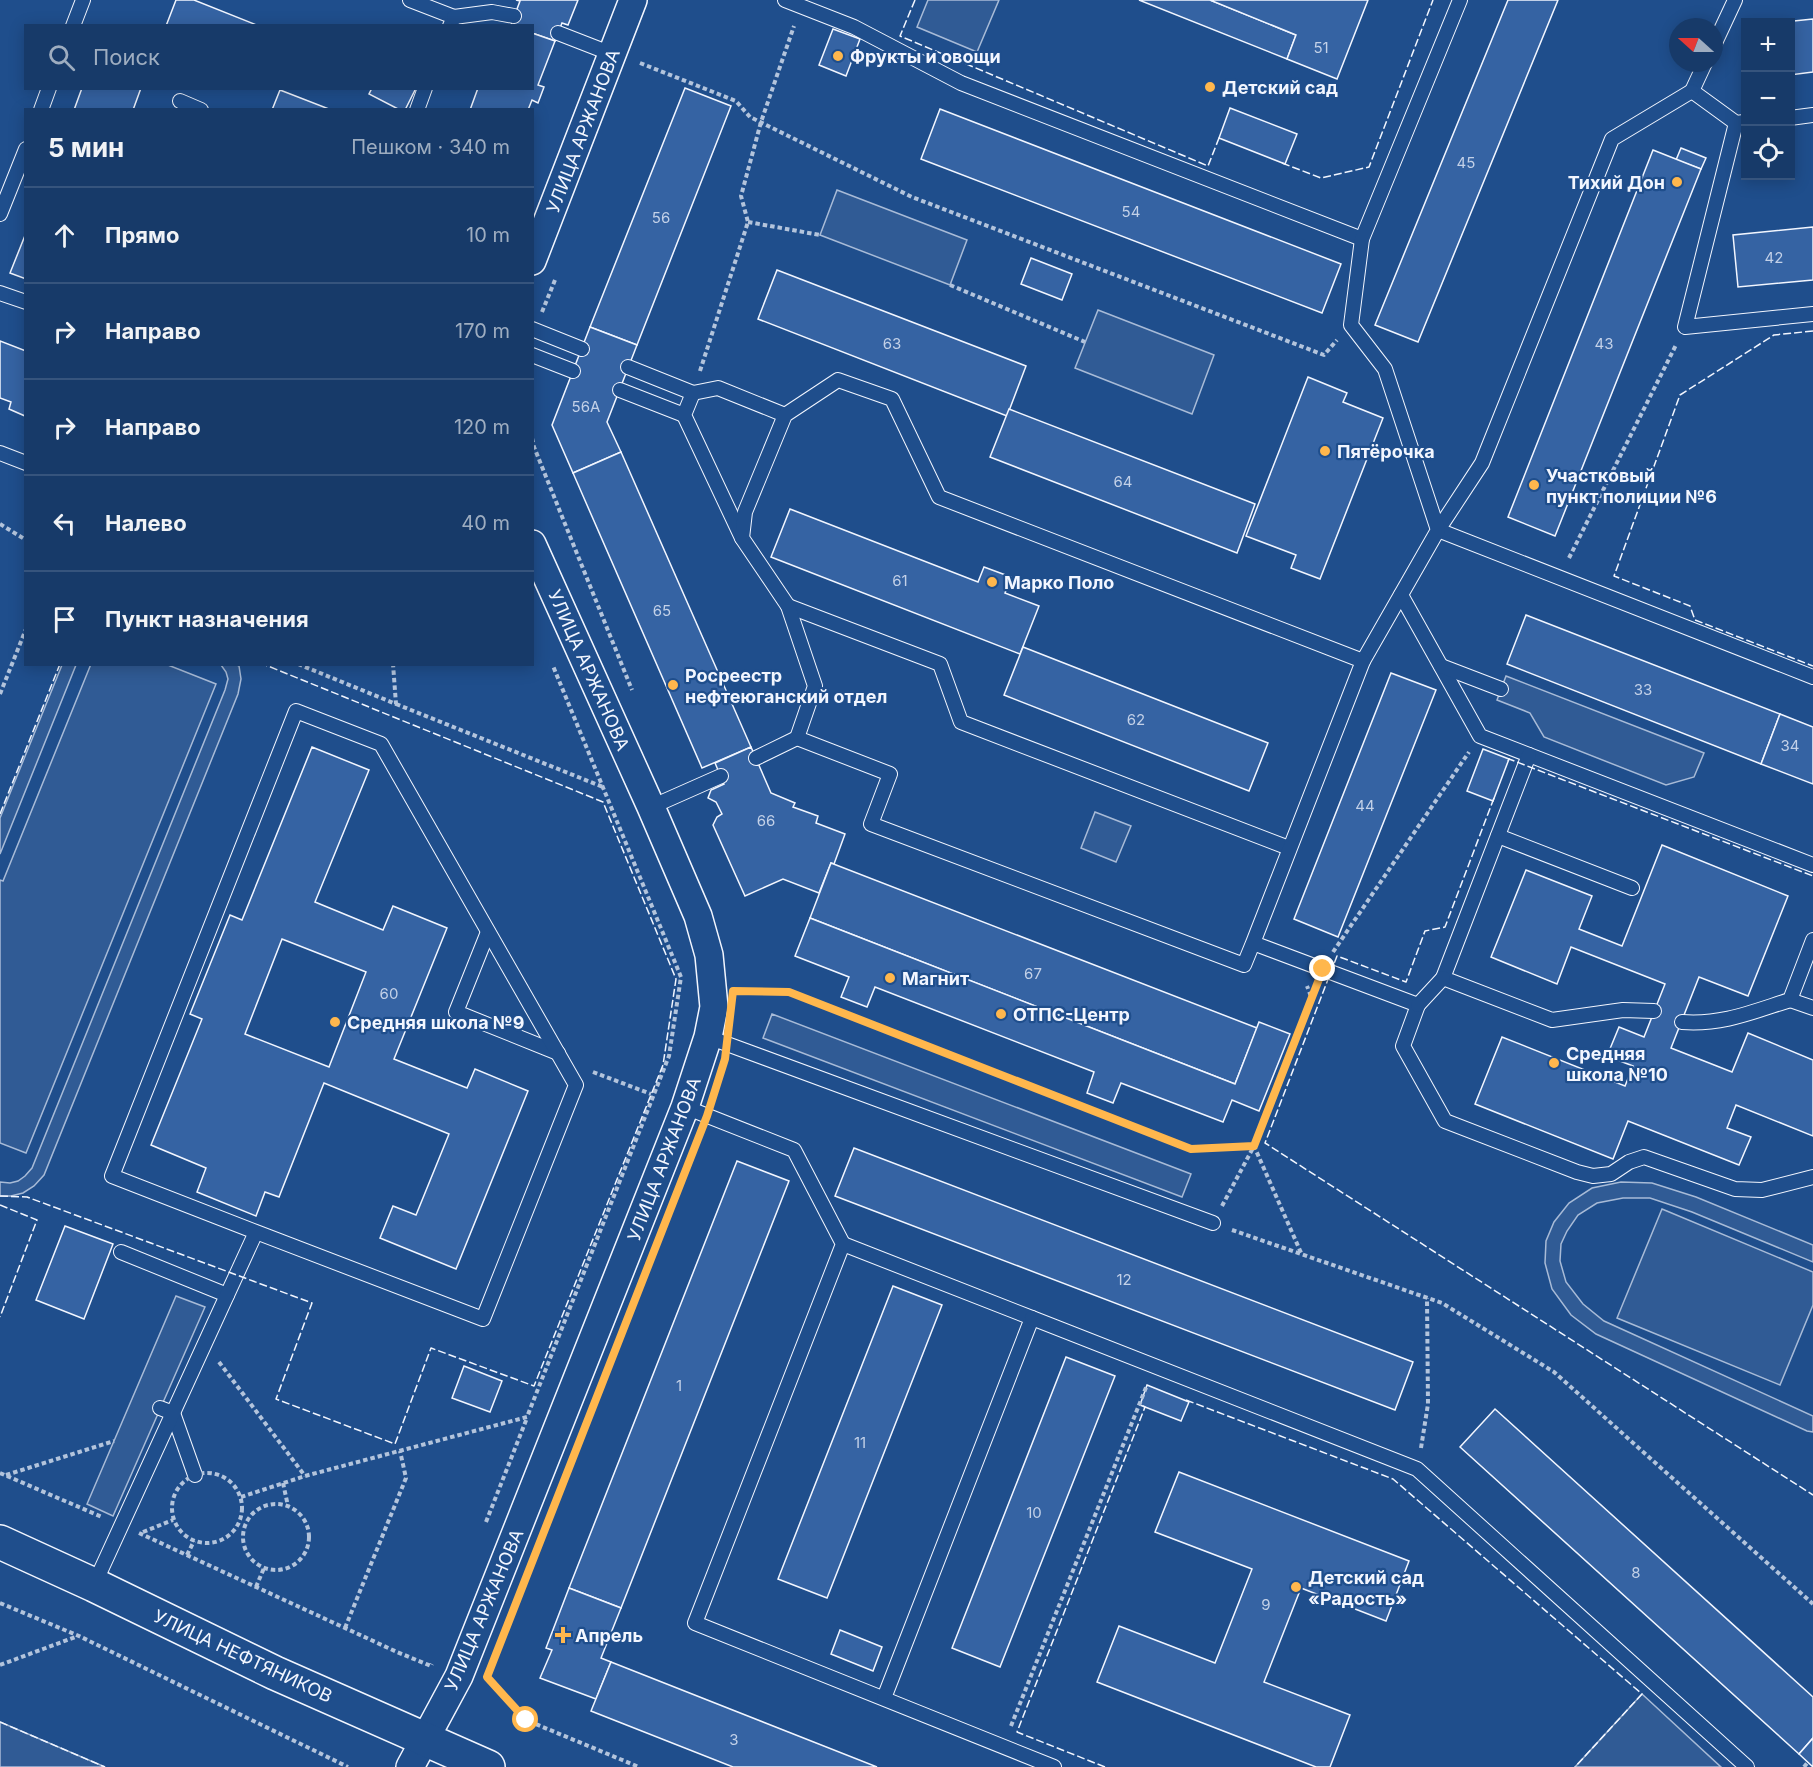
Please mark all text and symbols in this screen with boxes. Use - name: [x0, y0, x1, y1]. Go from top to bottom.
- north arrow: [1669, 18, 1723, 72]
- map controls: [1741, 18, 1795, 180]
- button: +: [1741, 18, 1795, 72]
- search box: [24, 24, 534, 90]
- house number: 51: [1313, 38, 1329, 57]
- icon: search: [45, 41, 78, 74]
- text: Поиск: [93, 44, 160, 70]
- street label: УЛИЦА АРЖАНОВА: [542, 46, 624, 216]
- place label: Фрукты и овощи: [850, 46, 1001, 67]
- marker: Фрукты и овощи: [831, 49, 845, 63]
- button: −: [1741, 72, 1795, 126]
- place label: Детский сад: [1222, 77, 1338, 98]
- marker: Детский сад: [1203, 80, 1217, 94]
- button: locate: [1741, 126, 1795, 180]
- text: 5 мин: [48, 132, 124, 163]
- text: Пешком · 340 m: [351, 135, 510, 159]
- house number: 45: [1457, 153, 1475, 172]
- place label: Тихий Дон: [1568, 172, 1665, 193]
- marker: Тихий Дон: [1670, 175, 1684, 189]
- house number: 54: [1122, 202, 1140, 221]
- house number: 56: [652, 208, 670, 227]
- icon: ahead: [48, 219, 81, 252]
- text: Прямо: [105, 222, 179, 248]
- text: 10 m: [466, 223, 510, 247]
- house number: 42: [1765, 248, 1783, 267]
- icon: right: [48, 315, 81, 348]
- text: Направо: [105, 318, 201, 344]
- text: 170 m: [455, 319, 510, 343]
- house number: 63: [883, 334, 901, 353]
- house number: 43: [1595, 334, 1613, 353]
- house number: 56А: [572, 397, 600, 416]
- icon: right: [48, 411, 81, 444]
- text: Направо: [105, 414, 201, 440]
- text: 120 m: [454, 415, 510, 439]
- place label: Пятёрочка: [1337, 441, 1435, 462]
- marker: Пятёрочка: [1318, 444, 1332, 458]
- place label: Участковый пункт полиции №6: [1546, 465, 1717, 507]
- house number: 64: [1114, 472, 1133, 491]
- marker: Участковый пункт полиции №6: [1527, 478, 1541, 492]
- icon: left: [48, 507, 81, 540]
- text: Налево: [105, 510, 187, 536]
- text: 40 m: [461, 511, 510, 535]
- house number: 61: [892, 571, 908, 590]
- place label: Марко Поло: [1004, 572, 1114, 593]
- marker: Марко Поло: [985, 575, 999, 589]
- street label: УЛИЦА АРЖАНОВА: [544, 586, 634, 754]
- house number: 65: [653, 601, 671, 620]
- icon: arrive: [48, 603, 81, 636]
- text: Пункт назначения: [105, 606, 309, 632]
- place label: Росреестр нефтеюганский отдел: [685, 665, 887, 707]
- marker: Росреестр нефтеюганский отдел: [666, 678, 680, 692]
- house number: 33: [1634, 680, 1652, 699]
- house number: 62: [1127, 710, 1145, 729]
- house number: 34: [1781, 736, 1799, 755]
- house number: 44: [1355, 796, 1375, 815]
- house number: 66: [757, 811, 775, 830]
- route end: [1309, 955, 1335, 981]
- house number: 67: [1024, 964, 1042, 983]
- place label: Магнит: [902, 968, 969, 989]
- marker: Магнит: [883, 971, 897, 985]
- house number: 60: [380, 984, 398, 1003]
- place label: ОТПС-Центр: [1013, 1004, 1130, 1025]
- marker: ОТПС-Центр: [994, 1007, 1008, 1021]
- place label: Средняя школа №9: [347, 1012, 524, 1033]
- marker: Средняя школа №9: [328, 1015, 342, 1029]
- place label: Средняя школа №10: [1566, 1043, 1668, 1085]
- marker: Средняя школа №10: [1547, 1056, 1561, 1070]
- street label: УЛИЦА АРЖАНОВА: [623, 1074, 705, 1244]
- house number: 12: [1116, 1270, 1132, 1289]
- house number: 1: [676, 1376, 682, 1395]
- house number: 11: [854, 1433, 866, 1452]
- house number: 10: [1026, 1503, 1042, 1522]
- street label: УЛИЦА АРЖАНОВА: [440, 1526, 528, 1694]
- house number: 8: [1631, 1563, 1641, 1582]
- place label: Детский сад «Радость»: [1308, 1567, 1424, 1609]
- marker: Детский сад «Радость»: [1289, 1580, 1303, 1594]
- house number: 9: [1261, 1595, 1271, 1614]
- street label: УЛИЦА НЕФТЯНИКОВ: [150, 1605, 336, 1707]
- place label: Апрель: [575, 1625, 643, 1646]
- marker: Апрель: [556, 1628, 570, 1642]
- route start: [512, 1706, 538, 1732]
- house number: 3: [729, 1730, 739, 1749]

